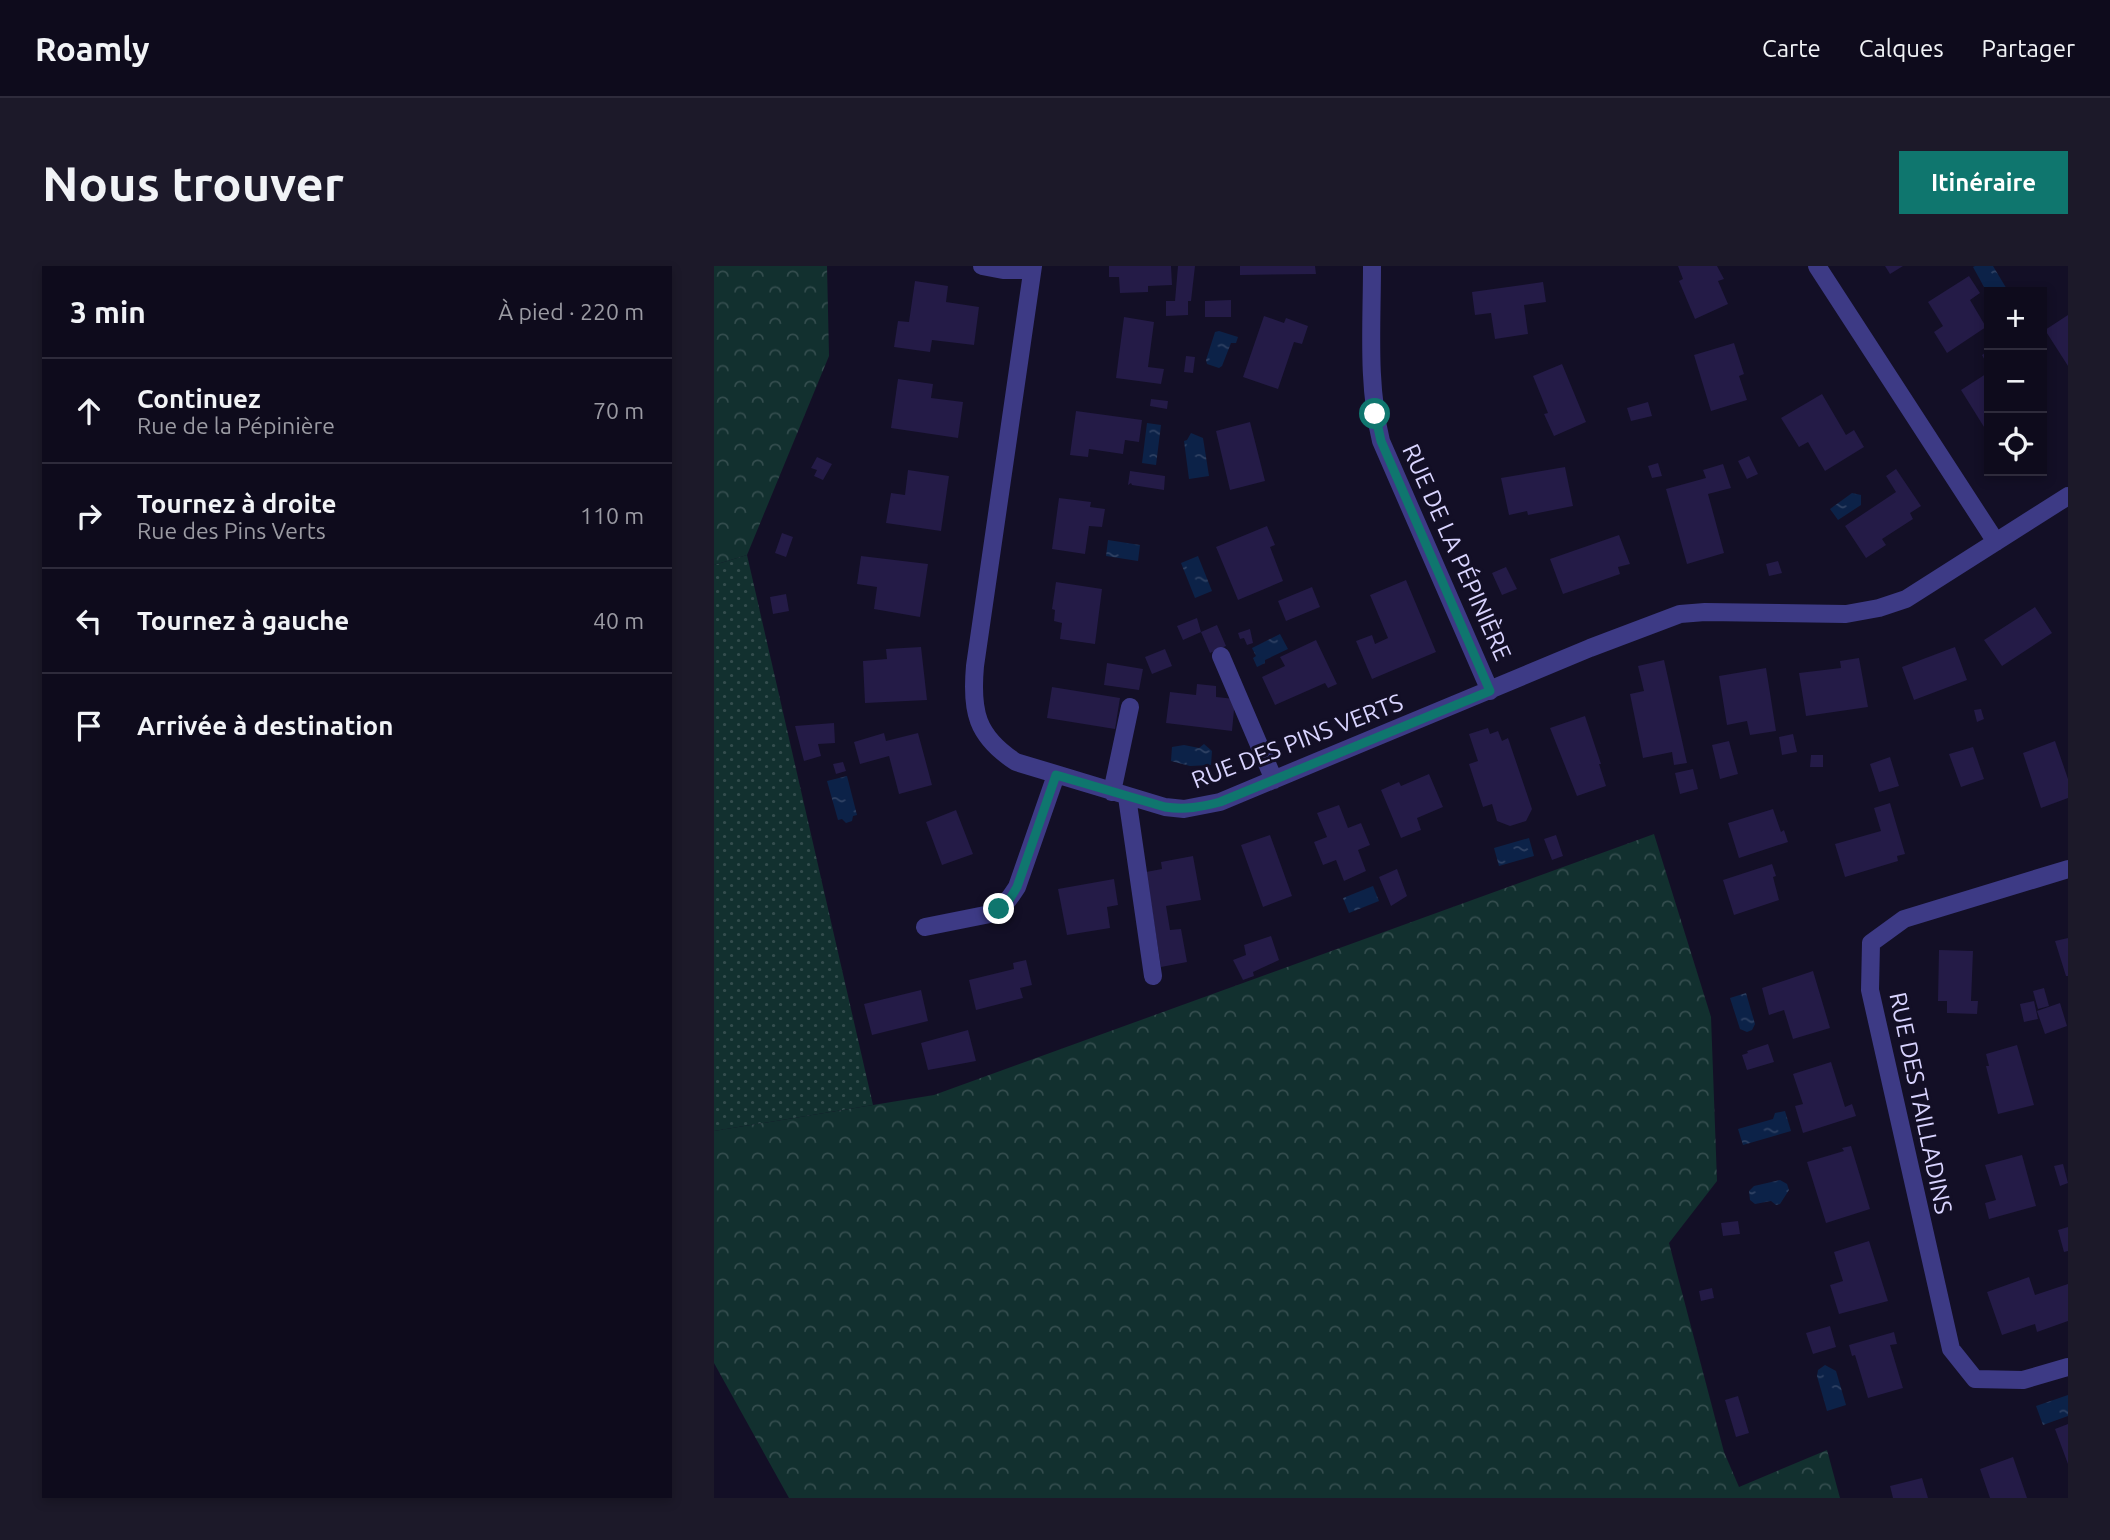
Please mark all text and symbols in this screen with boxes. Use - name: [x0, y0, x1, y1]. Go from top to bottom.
- text: Roamly: [35, 30, 149, 67]
- text: Carte: [1762, 35, 1821, 62]
- text: Calques: [1859, 35, 1944, 62]
- text: Partager: [1982, 35, 2075, 62]
- button: Itinéraire: [1899, 151, 2068, 214]
- text: Nous trouver: [42, 155, 344, 210]
- map controls: [1984, 287, 2047, 476]
- button: +: [1984, 287, 2047, 350]
- text: 3 min: [70, 295, 146, 329]
- text: À pied · 220 m: [498, 299, 644, 324]
- button: −: [1984, 350, 2047, 413]
- text: Continuez: [137, 384, 261, 413]
- icon: ahead: [70, 392, 108, 430]
- text: 70 m: [593, 398, 644, 423]
- route start: [1359, 398, 1390, 429]
- text: Rue de la Pépinière: [137, 413, 335, 438]
- button: locate: [1984, 413, 2047, 476]
- street label: RUE DE LA PÉPINIÈRE: [1397, 439, 1518, 664]
- text: Tournez à droite: [137, 489, 336, 518]
- icon: right: [70, 497, 108, 535]
- text: 110 m: [580, 503, 644, 528]
- text: Rue des Pins Verts: [137, 518, 326, 543]
- icon: left: [70, 602, 108, 640]
- text: Tournez à gauche: [137, 606, 349, 635]
- text: 40 m: [593, 608, 644, 633]
- street label: RUE DES PINS VERTS: [1188, 688, 1406, 794]
- icon: arrive: [70, 707, 108, 745]
- text: Arrivée à destination: [137, 711, 393, 740]
- route end: [983, 893, 1014, 924]
- street label: RUE DES TAILLADINS: [1884, 990, 1958, 1216]

